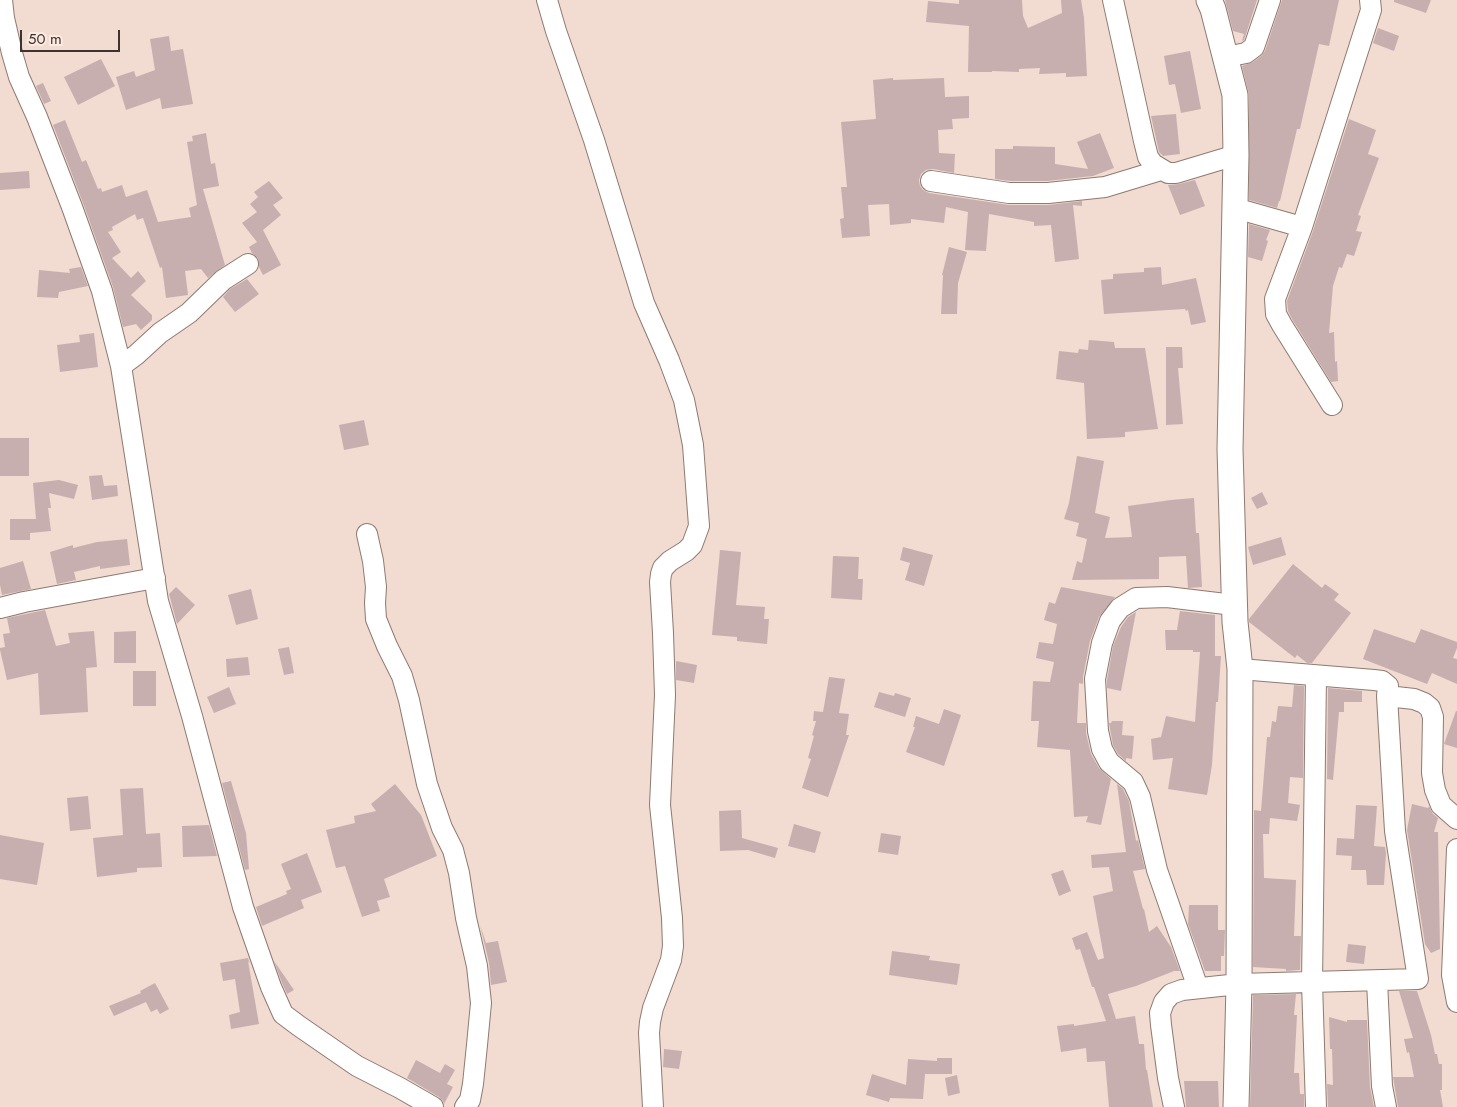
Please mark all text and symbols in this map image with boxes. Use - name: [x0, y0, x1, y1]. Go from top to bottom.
- scale bar: [22, 20, 122, 52]
- text: 50 m: [28, 28, 62, 50]

